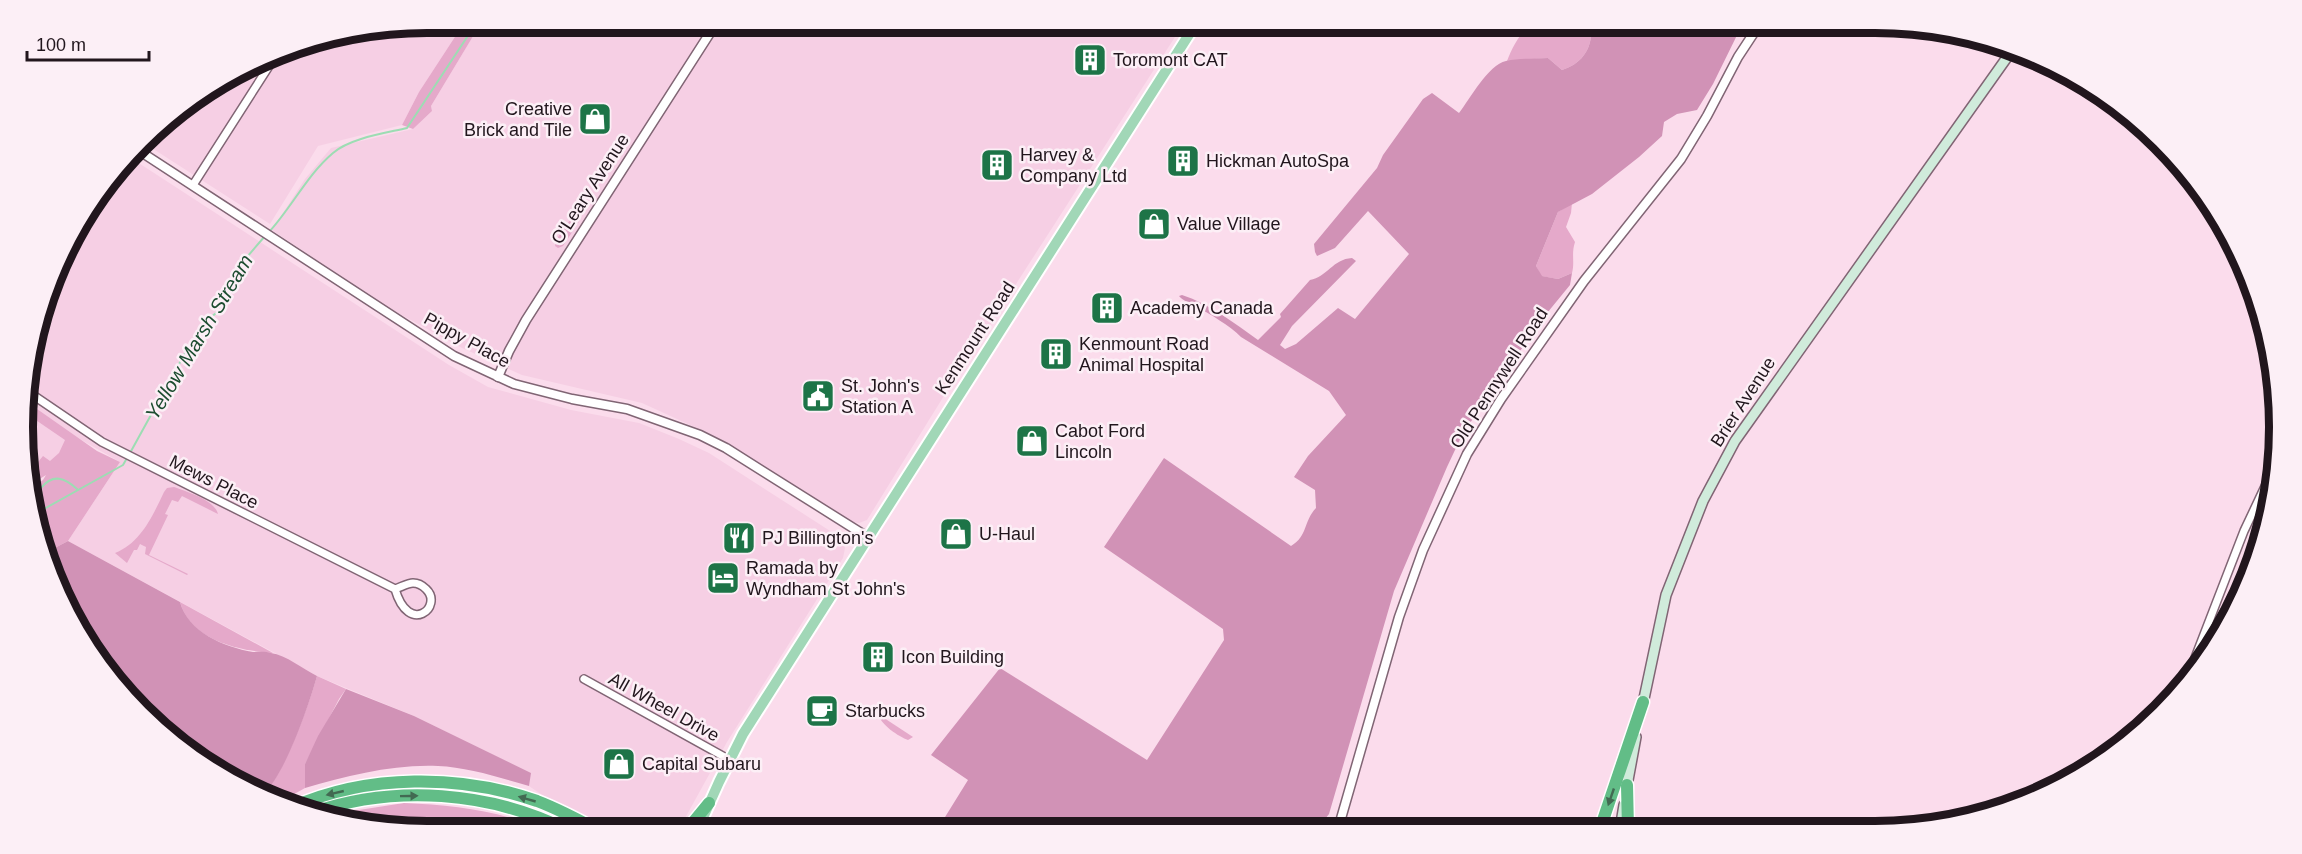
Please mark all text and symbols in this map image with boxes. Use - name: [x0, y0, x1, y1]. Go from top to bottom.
- scale bar: [27, 24, 148, 62]
- text: 100 m: [36, 35, 86, 55]
- building icon: Toromont CAT: [1072, 42, 1108, 78]
- place label: Toromont CAT: [1113, 50, 1228, 70]
- place label: Creative Brick and Tile: [464, 99, 572, 140]
- shop icon: Creative Brick and Tile: [577, 101, 613, 137]
- street label: O'Leary Avenue: [547, 130, 633, 248]
- building icon: Hickman AutoSpa: [1165, 143, 1201, 179]
- place label: Harvey & Company Ltd: [1020, 145, 1127, 186]
- building icon: Harvey & Company Ltd: [979, 147, 1015, 183]
- place label: Hickman AutoSpa: [1206, 151, 1350, 171]
- shop icon: Value Village: [1136, 206, 1172, 242]
- place label: Value Village: [1177, 214, 1280, 234]
- water label: Yellow Marsh Stream: [141, 250, 257, 424]
- street label: Kenmount Road: [931, 278, 1019, 398]
- building icon: Academy Canada: [1089, 290, 1125, 326]
- place label: Academy Canada: [1130, 298, 1274, 318]
- street label: Old Pennywell Road: [1446, 304, 1552, 452]
- street label: Pippy Place: [421, 308, 513, 372]
- place label: Kenmount Road Animal Hospital: [1079, 334, 1209, 375]
- building icon: Kenmount Road Animal Hospital: [1038, 336, 1074, 372]
- street label: Brier Avenue: [1707, 353, 1779, 451]
- place label: St. John's Station A: [841, 376, 919, 417]
- public building icon: St. John's Station A: [800, 378, 836, 414]
- place label: Cabot Ford Lincoln: [1055, 421, 1145, 462]
- shop icon: Cabot Ford Lincoln: [1014, 423, 1050, 459]
- street label: Mews Place: [166, 451, 262, 513]
- shop icon: U-Haul: [938, 516, 974, 552]
- restaurant icon: PJ Billington's: [721, 520, 757, 556]
- place label: U-Haul: [979, 524, 1035, 544]
- place label: PJ Billington's: [762, 528, 874, 548]
- place label: Ramada by Wyndham St John's: [746, 558, 905, 599]
- hotel icon: Ramada by Wyndham St John's: [705, 560, 741, 596]
- building icon: Icon Building: [860, 639, 896, 675]
- place label: Icon Building: [901, 647, 1004, 667]
- street label: All Wheel Drive: [605, 668, 723, 746]
- cafe icon: Starbucks: [804, 693, 840, 729]
- place label: Starbucks: [845, 701, 925, 721]
- shop icon: Capital Subaru: [601, 746, 637, 782]
- place label: Capital Subaru: [642, 754, 761, 774]
- one-way arrow: [1605, 788, 1615, 806]
- one-way arrow: [325, 789, 344, 798]
- one-way arrow: [400, 791, 419, 800]
- one-way arrow: [518, 794, 536, 803]

